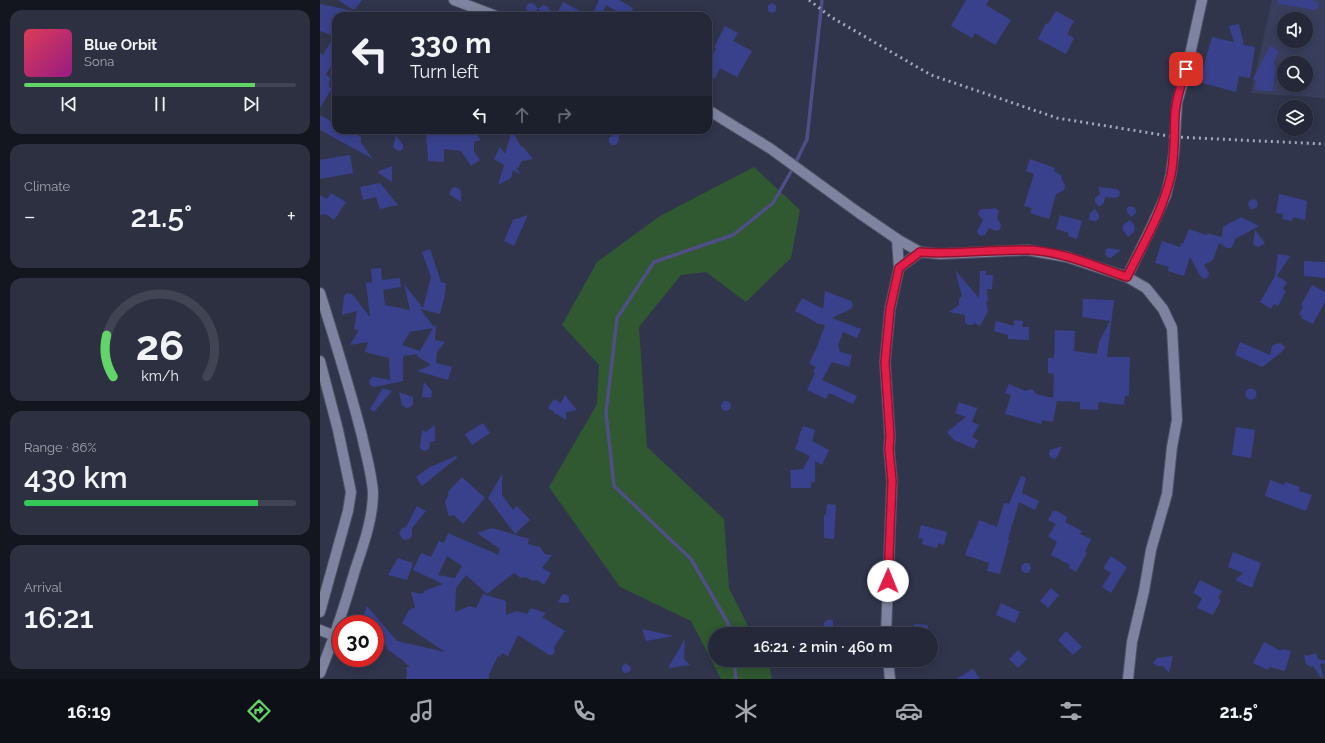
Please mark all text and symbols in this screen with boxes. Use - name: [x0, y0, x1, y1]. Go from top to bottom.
- map controls: [1277, 12, 1313, 136]
- button: sound: [1277, 12, 1313, 48]
- text: 330 m: [410, 27, 491, 60]
- icon: left: [344, 28, 396, 80]
- text: Blue Orbit: [84, 36, 157, 54]
- pin: [1169, 52, 1203, 86]
- text: Sona: [84, 54, 114, 69]
- button: search: [1277, 56, 1313, 92]
- icon: arrive: [1175, 58, 1197, 80]
- text: Turn left: [410, 61, 479, 82]
- icon: previous: [58, 93, 80, 115]
- icon: pause: [149, 93, 171, 115]
- icon: next: [240, 93, 262, 115]
- button: layers: [1277, 100, 1313, 136]
- icon: left: [469, 104, 491, 126]
- icon: ahead: [511, 104, 533, 126]
- icon: right: [553, 104, 575, 126]
- text: Climate: [24, 179, 70, 194]
- text: 21.5°: [130, 199, 192, 234]
- text: −: [24, 203, 36, 229]
- text: +: [287, 203, 296, 229]
- text: 26: [136, 321, 184, 370]
- text: km/h: [141, 368, 179, 384]
- text: Range · 86%: [24, 440, 97, 455]
- text: 430 km: [24, 460, 127, 495]
- position arrow: [867, 560, 909, 602]
- text: Arrival: [24, 580, 62, 595]
- text: 16:21: [24, 600, 94, 635]
- speed limit sign: 30: [332, 615, 384, 667]
- text: 16:21 · 2 min · 460 m: [754, 638, 892, 656]
- icon: directions: [245, 697, 273, 725]
- icon: music: [408, 697, 436, 725]
- icon: phone: [570, 697, 598, 725]
- icon: climate: [732, 697, 760, 725]
- icon: car: [895, 697, 923, 725]
- icon: filters: [1057, 697, 1085, 725]
- text: 16:19: [67, 701, 111, 722]
- text: 21.5°: [1220, 701, 1258, 722]

